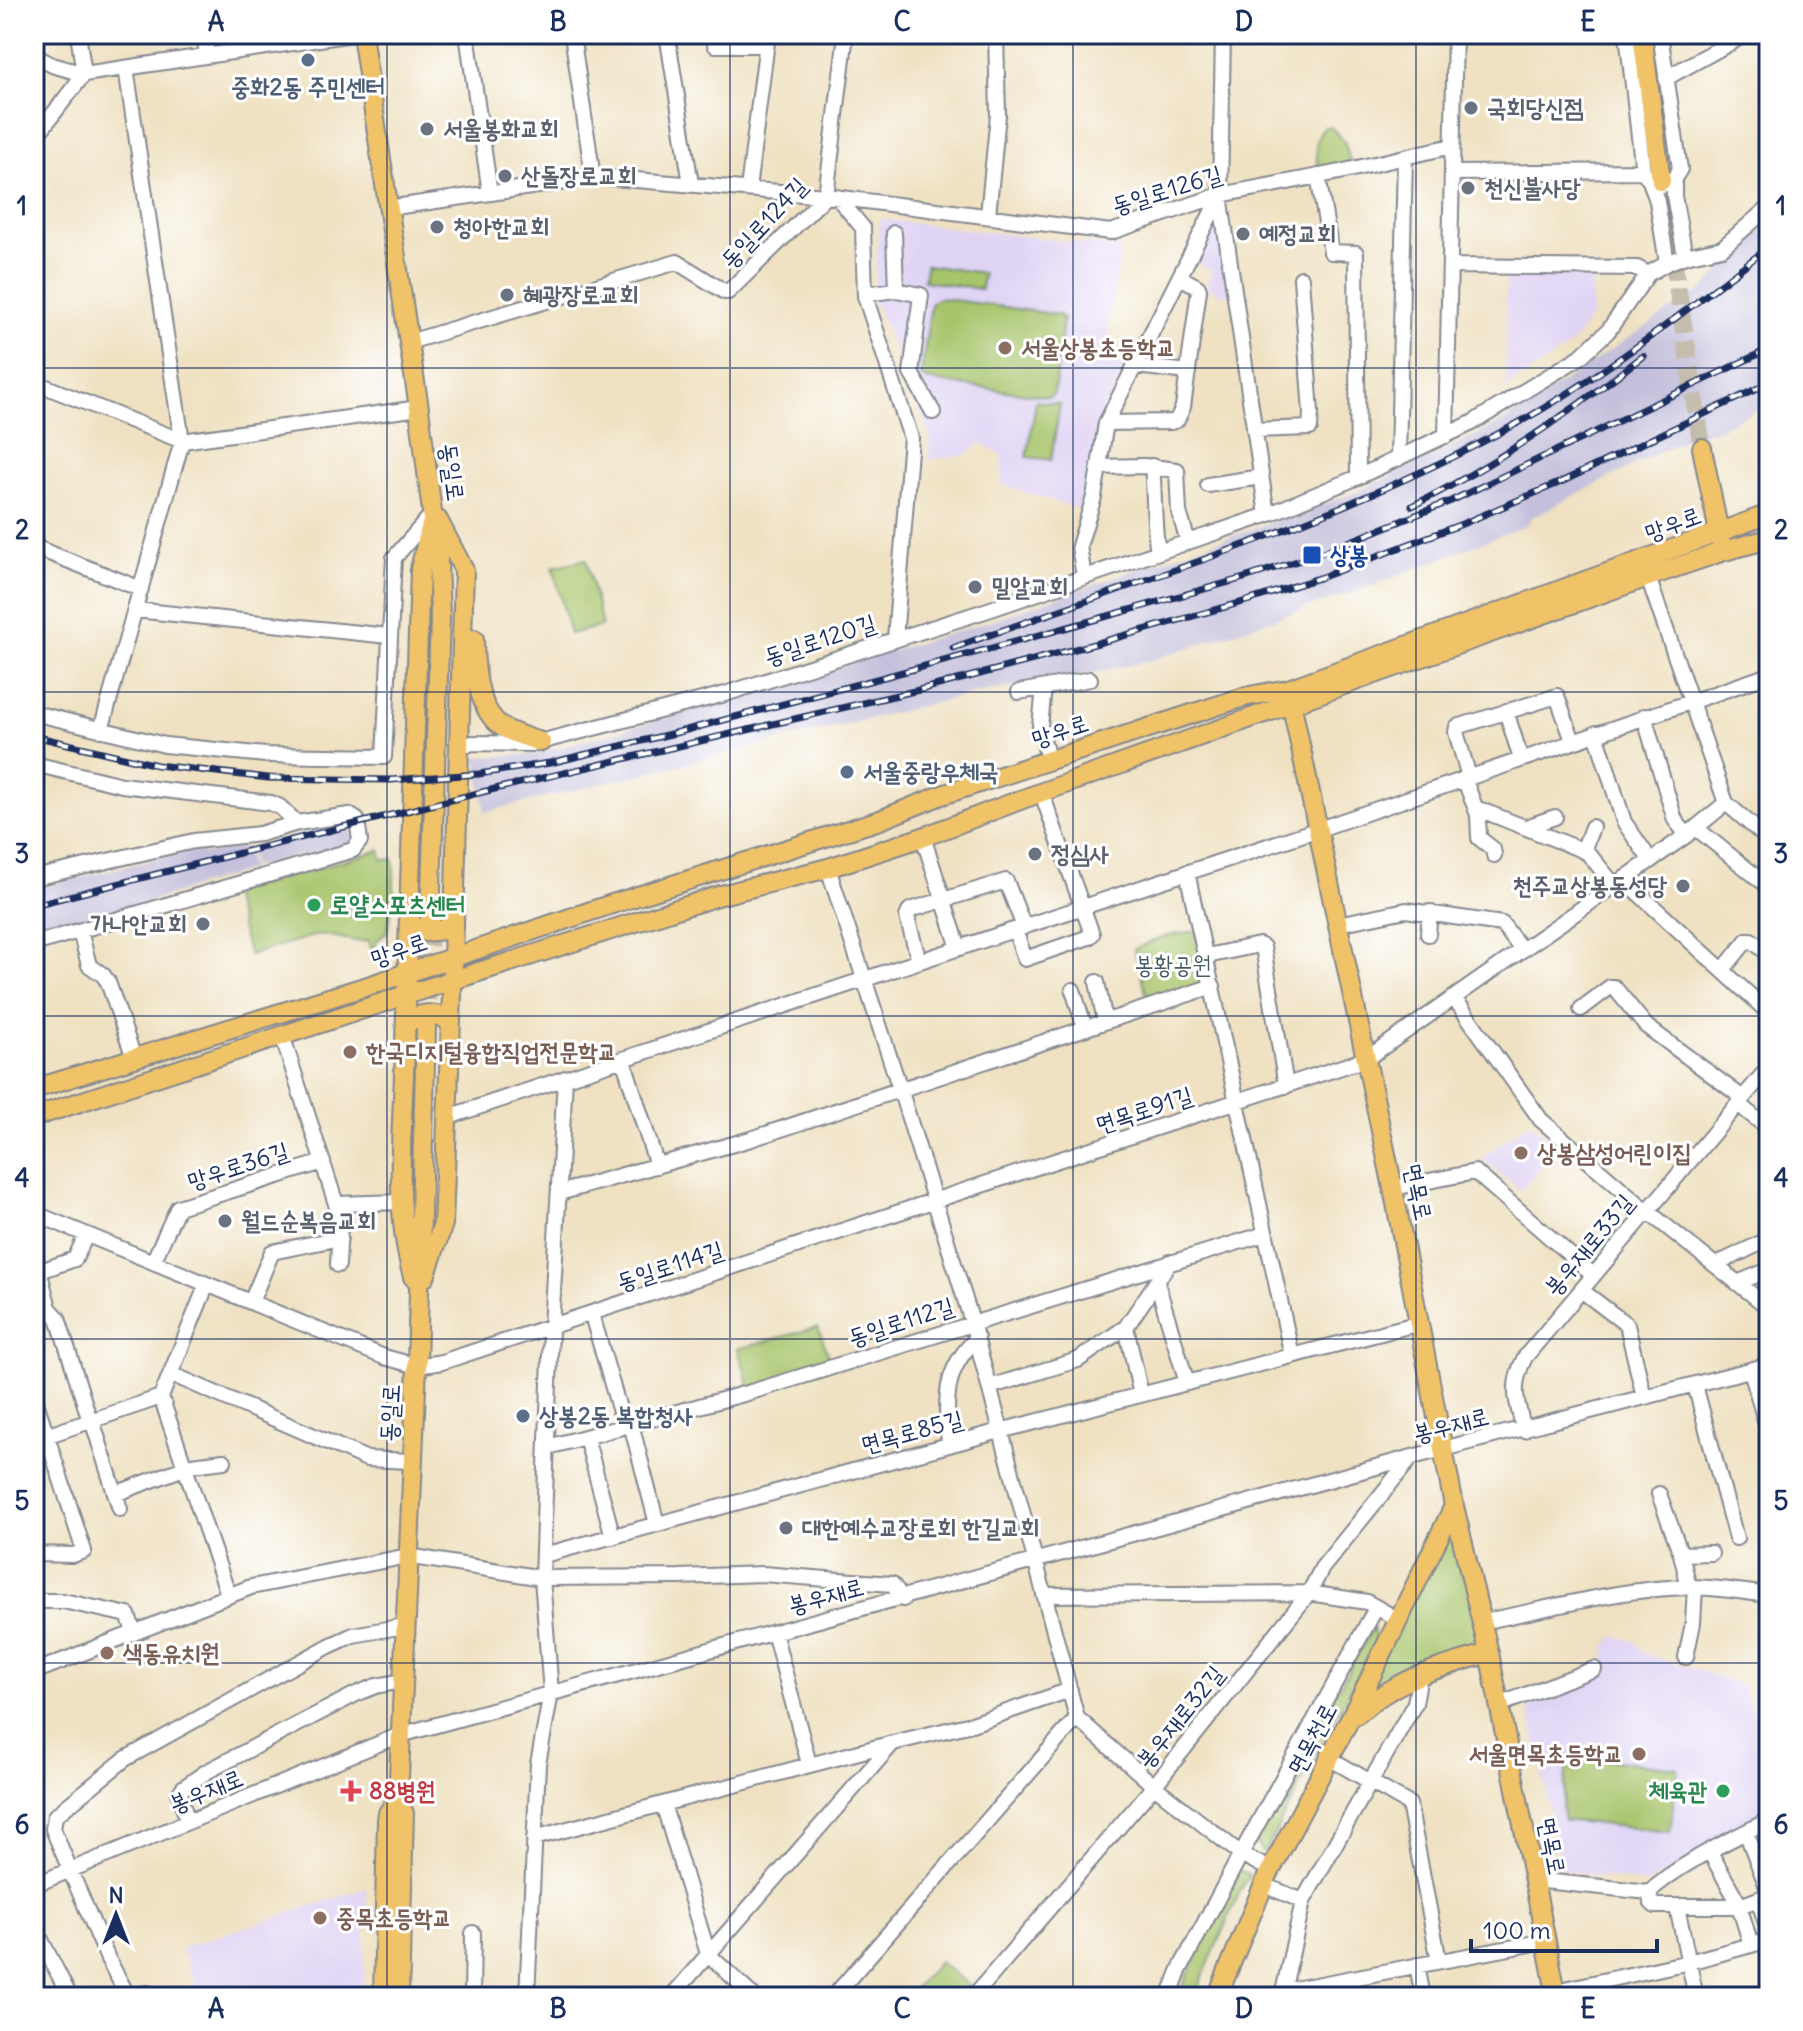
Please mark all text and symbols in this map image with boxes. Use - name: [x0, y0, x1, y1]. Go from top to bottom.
- text: A: [208, 5, 225, 38]
- text: B: [549, 5, 567, 38]
- text: C: [893, 5, 911, 38]
- text: D: [1235, 5, 1253, 38]
- text: E: [1580, 5, 1596, 38]
- marker: 중화2동 주민센터: [299, 51, 317, 69]
- place label: 중화2동 주민센터: [231, 71, 385, 101]
- place label: 국회당신점: [1487, 92, 1584, 122]
- marker: 국회당신점: [1462, 99, 1480, 117]
- place label: 서울봉화교회: [443, 113, 559, 143]
- marker: 서울봉화교회: [418, 120, 436, 138]
- street label: 동일로126길: [1108, 158, 1225, 220]
- place label: 산돌장로교회: [521, 160, 637, 190]
- marker: 산돌장로교회: [496, 167, 514, 185]
- street label: 동일로124길: [714, 171, 813, 274]
- place label: 천신불사당: [1484, 172, 1581, 202]
- marker: 천신불사당: [1459, 179, 1477, 197]
- text: 1: [17, 189, 27, 222]
- text: 1: [1776, 189, 1786, 222]
- place label: 청아한교회: [453, 211, 550, 241]
- marker: 청아한교회: [428, 218, 446, 236]
- place label: 예정교회: [1259, 218, 1336, 248]
- marker: 예정교회: [1234, 225, 1252, 243]
- place label: 혜광장로교회: [523, 279, 639, 309]
- marker: 혜광장로교회: [498, 286, 516, 304]
- place label: 서울상봉초등학교: [1021, 332, 1176, 362]
- marker: 서울상봉초등학교: [996, 339, 1014, 357]
- street label: 동일로: [434, 441, 472, 503]
- street label: 망우로: [1640, 499, 1705, 547]
- text: 2: [15, 513, 29, 546]
- text: 2: [1774, 513, 1788, 546]
- place label: 상봉: [1330, 539, 1369, 569]
- marker: 상봉: [1301, 544, 1323, 566]
- place label: 밀알교회: [991, 571, 1068, 601]
- marker: 밀알교회: [966, 578, 984, 596]
- street label: 동일로120길: [760, 607, 879, 671]
- street label: 망우로: [1028, 707, 1092, 753]
- place label: 서울중랑우체국: [863, 756, 998, 786]
- marker: 서울중랑우체국: [838, 763, 856, 781]
- text: 3: [15, 837, 29, 870]
- text: 3: [1774, 837, 1788, 870]
- place label: 정심사: [1051, 838, 1109, 868]
- marker: 정심사: [1026, 845, 1044, 863]
- place label: 천주교상봉동성당: [1513, 870, 1668, 900]
- marker: 천주교상봉동성당: [1674, 877, 1692, 895]
- place label: 로얄스포츠센터: [330, 889, 465, 919]
- marker: 로얄스포츠센터: [305, 896, 323, 914]
- place label: 가나안교회: [90, 908, 187, 938]
- marker: 가나안교회: [194, 915, 212, 933]
- street label: 망우로: [366, 925, 431, 973]
- park label: 봉황공원: [1134, 949, 1212, 979]
- place label: 한국디지털융합직업전문학교: [365, 1036, 617, 1066]
- marker: 한국디지털융합직업전문학교: [341, 1043, 359, 1061]
- street label: 면목로91길: [1091, 1079, 1196, 1139]
- street label: 망우로36길: [183, 1135, 292, 1195]
- place label: 상봉삼성어린이집: [1537, 1137, 1692, 1167]
- marker: 상봉삼성어린이집: [1512, 1144, 1530, 1162]
- street label: 면목로: [1398, 1160, 1440, 1223]
- text: 4: [14, 1161, 30, 1194]
- text: 4: [1773, 1161, 1789, 1194]
- street label: 봉우재로33길: [1537, 1187, 1640, 1301]
- place label: 월드순복음교회: [241, 1205, 376, 1235]
- marker: 월드순복음교회: [216, 1212, 234, 1230]
- street label: 동일로114길: [613, 1234, 727, 1296]
- street label: 동일로112길: [844, 1290, 957, 1352]
- street label: 동일로: [373, 1383, 405, 1443]
- place label: 상봉2동 복합청사: [539, 1400, 693, 1430]
- street label: 봉우재로: [1410, 1400, 1492, 1448]
- street label: 면목로85길: [857, 1403, 966, 1459]
- marker: 상봉2동 복합청사: [514, 1407, 532, 1425]
- text: 5: [15, 1484, 30, 1517]
- text: 5: [1774, 1484, 1789, 1517]
- place label: 대한예수교장로회 한길교회: [802, 1512, 1039, 1542]
- marker: 대한예수교장로회 한길교회: [777, 1519, 795, 1537]
- street label: 봉우재로: [785, 1571, 867, 1620]
- place label: 색동유치원: [122, 1637, 220, 1667]
- marker: 색동유치원: [98, 1644, 116, 1662]
- street label: 봉우재로32길: [1129, 1659, 1230, 1774]
- street label: 면목천로: [1280, 1697, 1342, 1780]
- place label: 서울면목초등학교: [1469, 1738, 1623, 1768]
- marker: 서울면목초등학교: [1630, 1745, 1648, 1763]
- street label: 봉우재로: [164, 1762, 247, 1818]
- place label: 88병원: [369, 1775, 435, 1805]
- place label: 체육관: [1648, 1775, 1708, 1805]
- marker: 88병원: [340, 1780, 362, 1802]
- marker: 체육관: [1714, 1782, 1732, 1800]
- text: 6: [14, 1808, 30, 1841]
- text: 6: [1773, 1808, 1789, 1841]
- street label: 면목로: [1533, 1815, 1573, 1877]
- north arrow: [76, 1875, 156, 1955]
- text: N: [108, 1881, 124, 1909]
- place label: 중목초등학교: [336, 1902, 452, 1932]
- scale bar: [1471, 1903, 1657, 1953]
- marker: 중목초등학교: [311, 1909, 329, 1927]
- text: 100 m: [1483, 1915, 1551, 1945]
- text: A: [208, 1992, 225, 2025]
- text: B: [549, 1992, 567, 2025]
- text: C: [893, 1992, 911, 2025]
- text: D: [1235, 1992, 1253, 2025]
- text: E: [1580, 1992, 1596, 2025]

